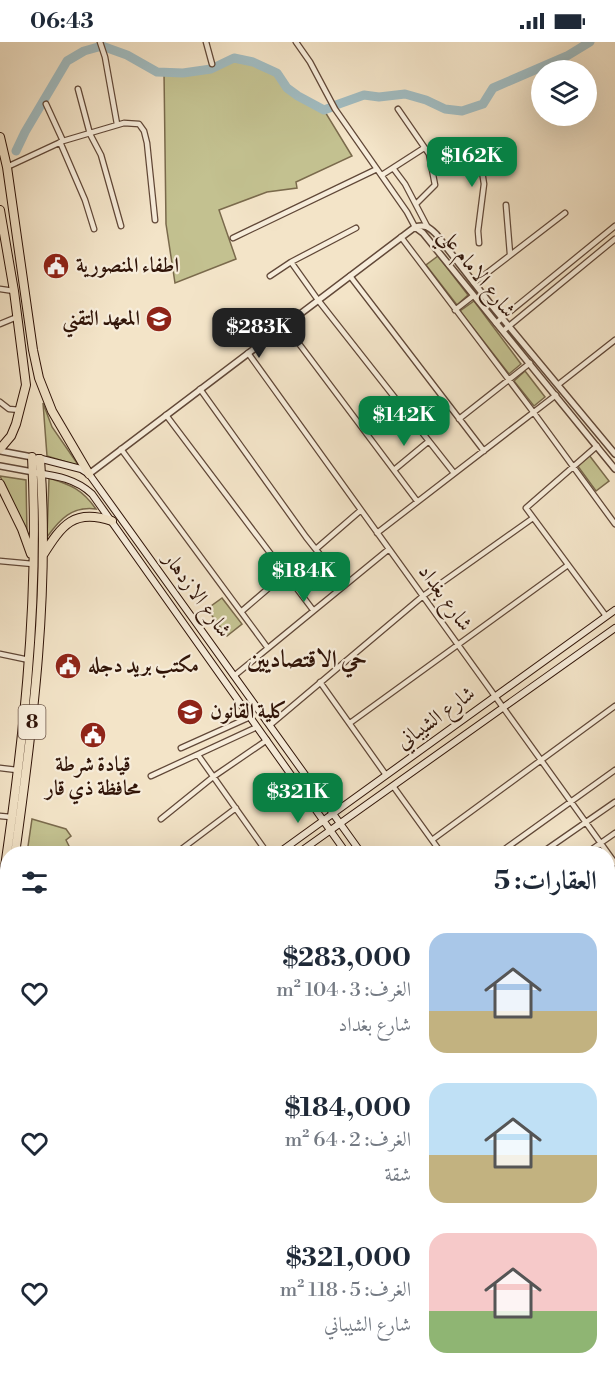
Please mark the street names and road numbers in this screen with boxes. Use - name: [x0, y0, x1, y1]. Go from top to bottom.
- street label: شارع الامام علي: [428, 223, 521, 327]
- street label: شارع الازدهار: [153, 546, 237, 645]
- street label: شارع بغداد: [409, 559, 478, 639]
- street label: شارع الشيباني: [391, 681, 483, 759]
- road number: 8: [18, 705, 46, 739]

